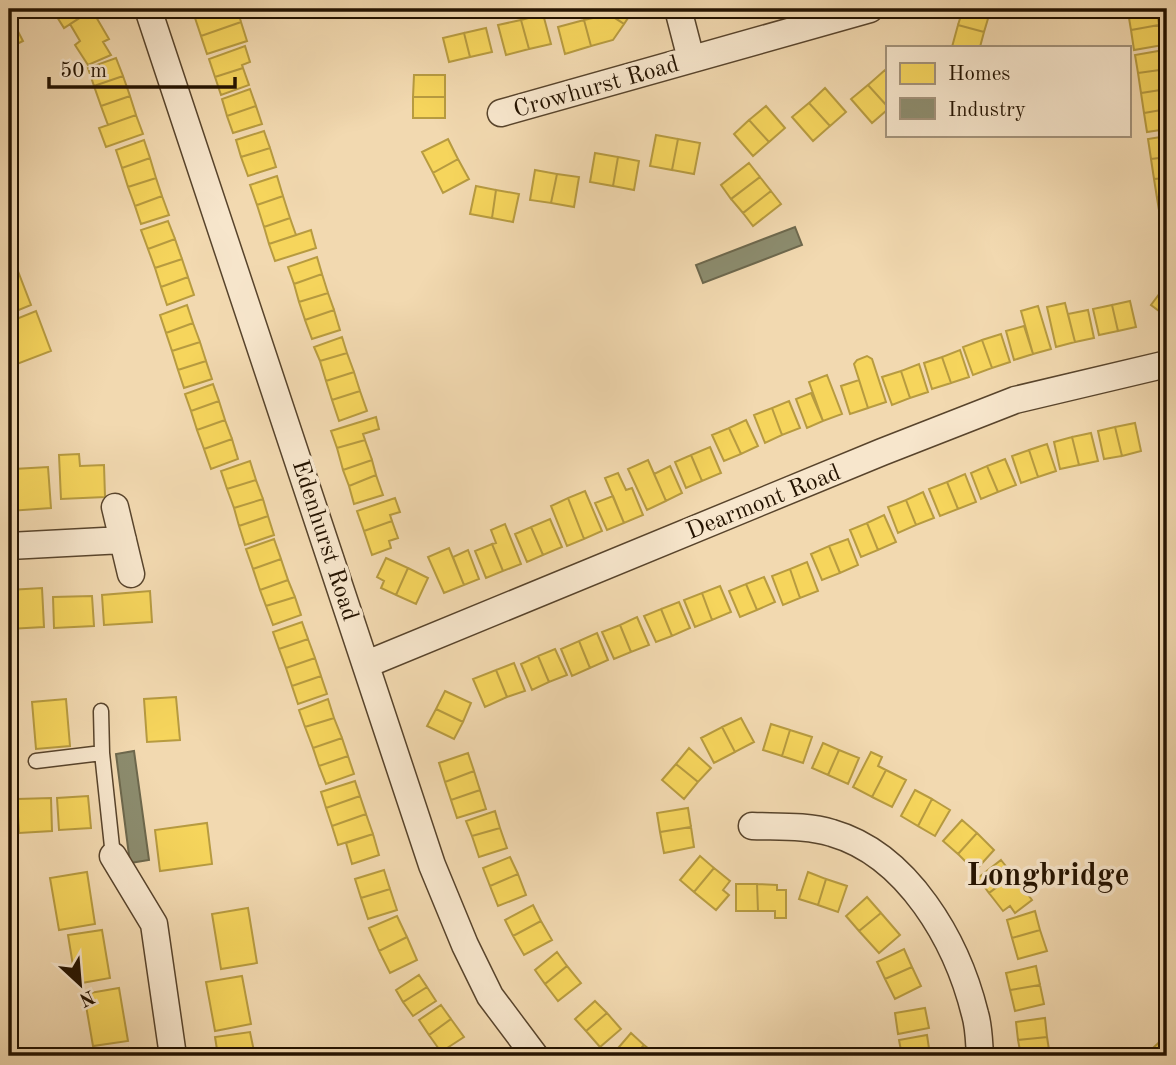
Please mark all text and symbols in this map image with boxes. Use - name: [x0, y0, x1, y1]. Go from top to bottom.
- scale bar: [49, 46, 234, 90]
- legend: [886, 46, 1130, 136]
- street label: Crowhurst Road: [511, 53, 682, 123]
- text: 50 m: [60, 61, 107, 82]
- text: Homes: [948, 64, 1010, 85]
- text: Industry: [948, 100, 1026, 121]
- street label: Edenhurst Road: [287, 457, 361, 624]
- street label: Dearmont Road: [683, 461, 844, 545]
- district label: Longbridge: [966, 861, 1130, 893]
- north arrow: [46, 950, 116, 1020]
- text: N: [75, 985, 97, 1009]

